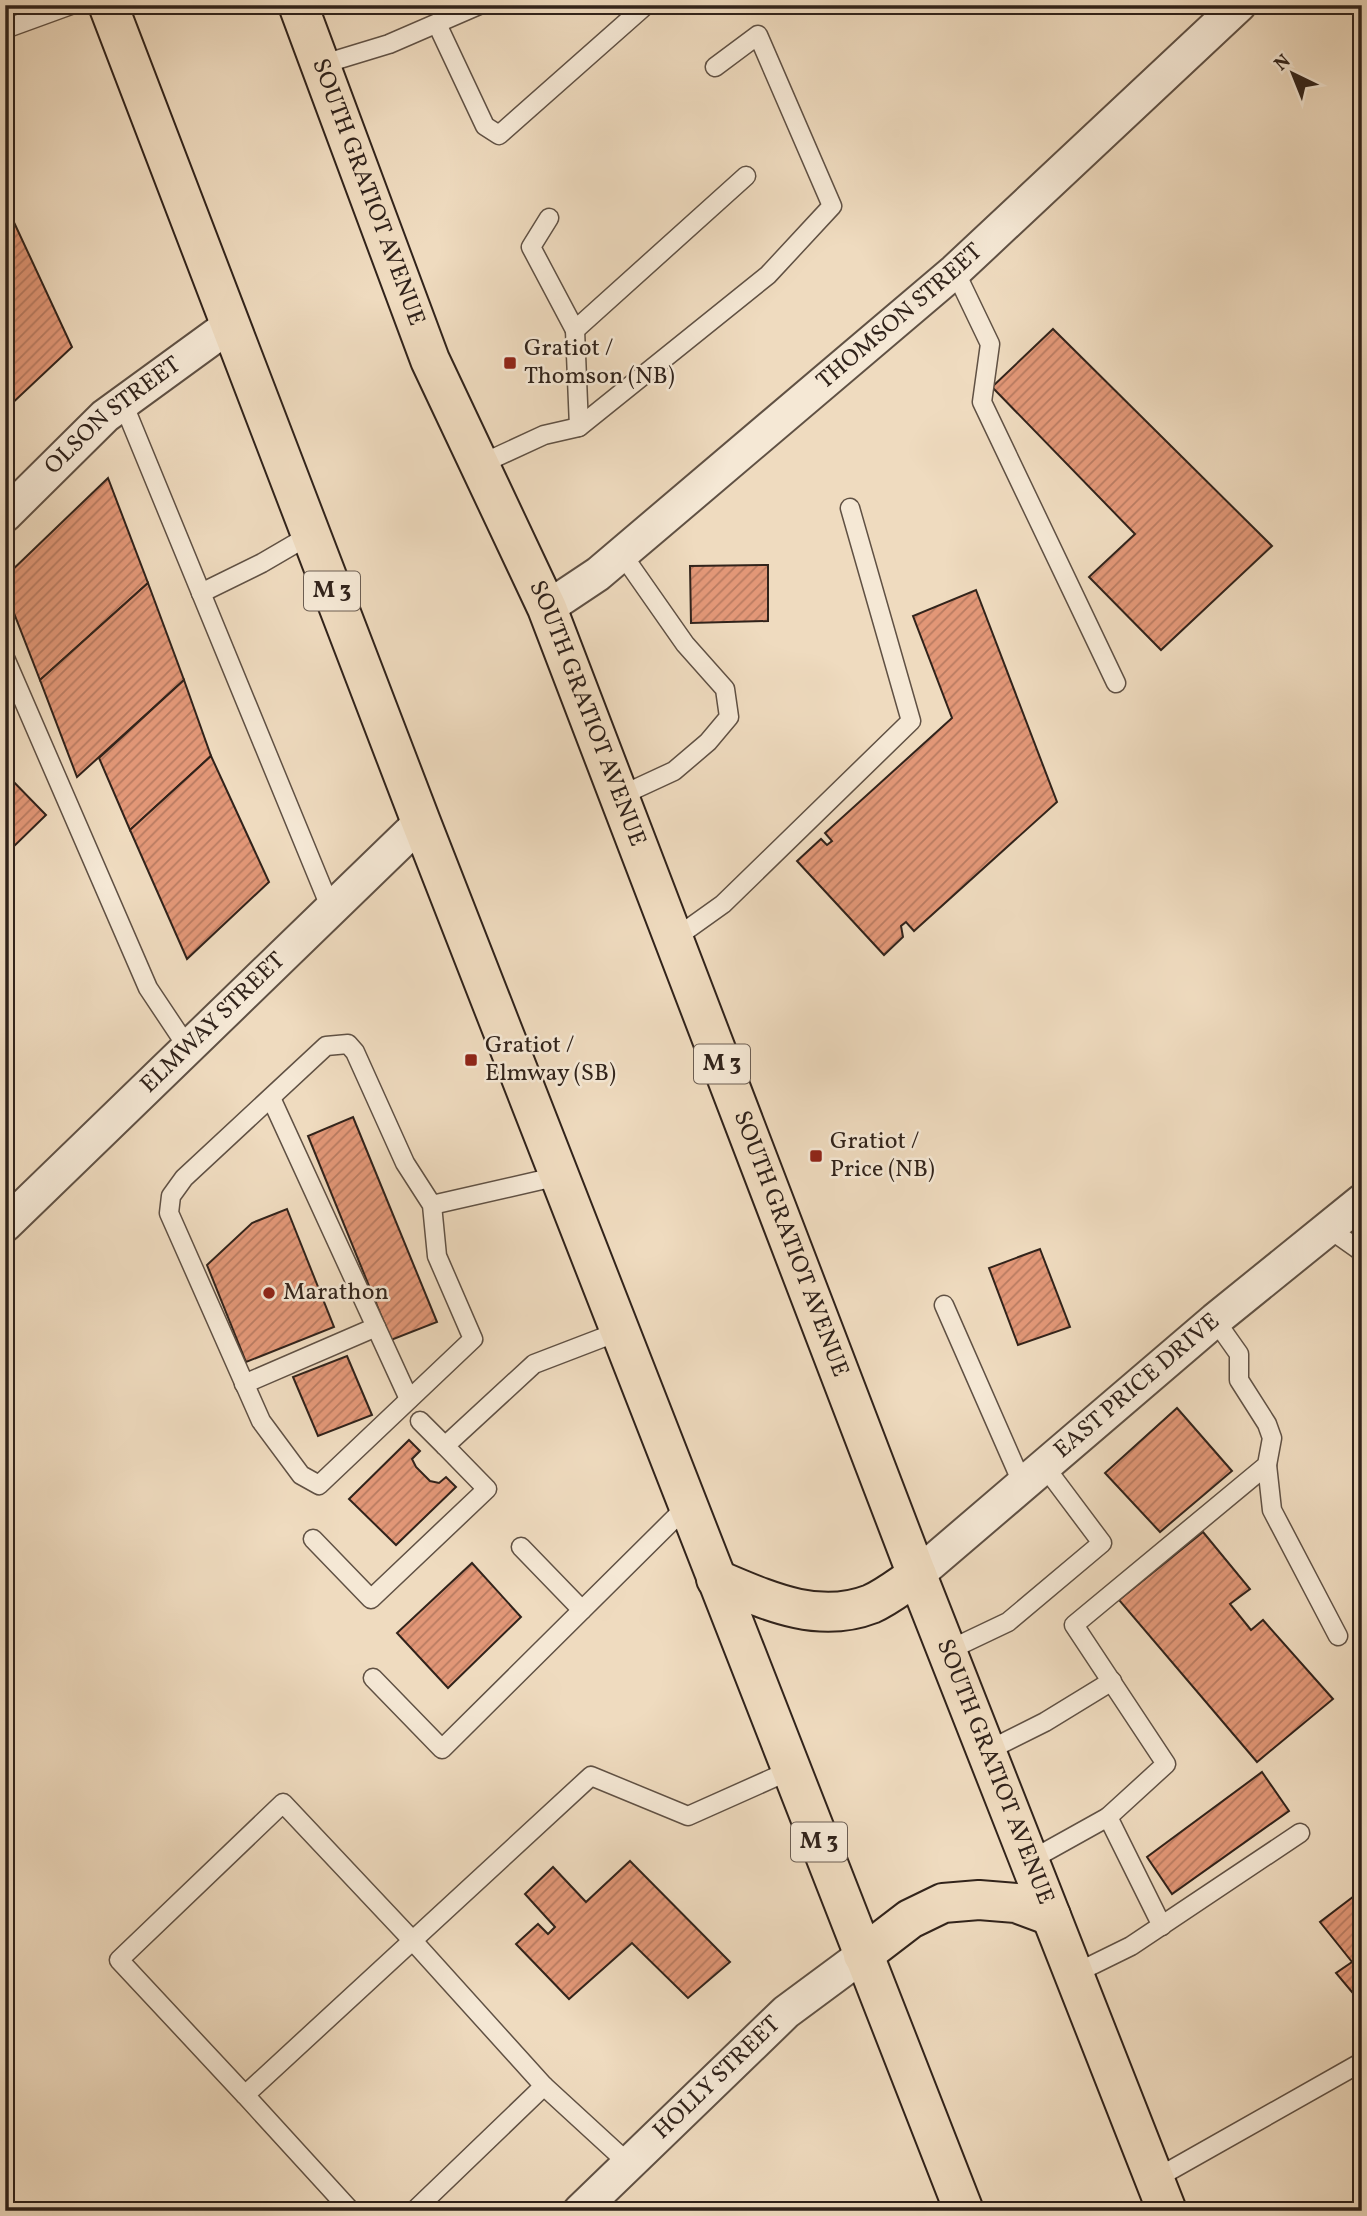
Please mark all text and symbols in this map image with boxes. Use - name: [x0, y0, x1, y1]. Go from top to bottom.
- north arrow: [1258, 38, 1328, 108]
- text: N: [1269, 49, 1297, 77]
- street label: SOUTH GRATIOT AVENUE: [303, 54, 433, 331]
- street label: THOMSON STREET: [810, 236, 991, 398]
- place label: Gratiot / Thomson (NB): [524, 332, 675, 394]
- street label: OLSON STREET: [37, 349, 188, 483]
- marker: Gratiot / Thomson (NB): [502, 355, 518, 371]
- road number: M 3: [304, 572, 360, 610]
- street label: SOUTH GRATIOT AVENUE: [520, 575, 654, 852]
- street label: ELMWAY STREET: [133, 945, 293, 1102]
- place label: Gratiot / Elmway (SB): [485, 1029, 616, 1091]
- road number: M 3: [694, 1044, 750, 1084]
- marker: Gratiot / Elmway (SB): [463, 1052, 479, 1068]
- street label: SOUTH GRATIOT AVENUE: [724, 1106, 857, 1382]
- place label: Gratiot / Price (NB): [830, 1125, 935, 1187]
- marker: Gratiot / Price (NB): [808, 1148, 824, 1164]
- place label: Marathon: [283, 1276, 389, 1310]
- marker: Marathon: [261, 1285, 277, 1301]
- street label: EAST PRICE DRIVE: [1047, 1306, 1228, 1467]
- street label: SOUTH GRATIOT AVENUE: [927, 1634, 1062, 1910]
- road number: M 3: [791, 1823, 847, 1862]
- street label: HOLLY STREET: [646, 2009, 789, 2148]

